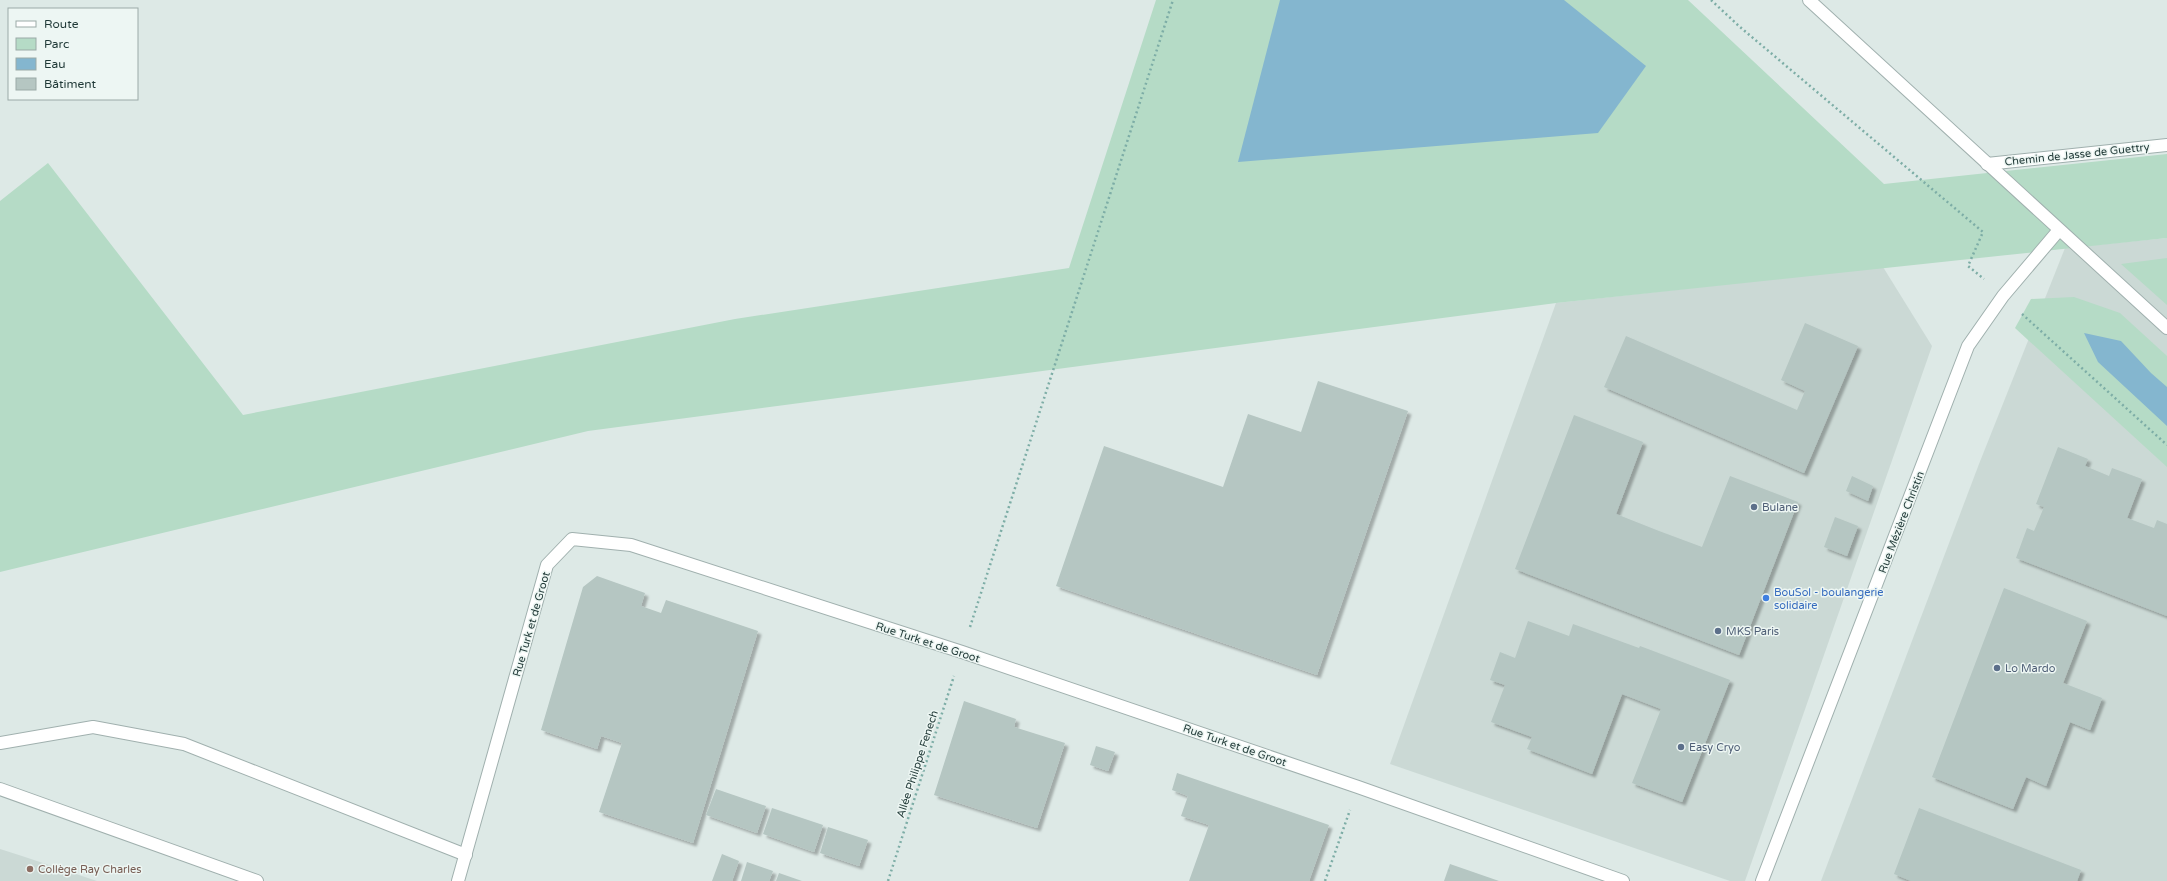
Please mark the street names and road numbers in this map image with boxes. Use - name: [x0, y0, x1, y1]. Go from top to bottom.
- street label: Chemin de Jasse de Guettry: [2004, 140, 2150, 169]
- street label: Rue Mézière Christin: [1876, 469, 1927, 575]
- street label: Rue Turk et de Groot: [510, 570, 553, 678]
- street label: Rue Turk et de Groot: [874, 620, 982, 665]
- street label: Allée Philippe Fenech: [894, 709, 941, 819]
- street label: Rue Turk et de Groot: [1181, 722, 1288, 769]

